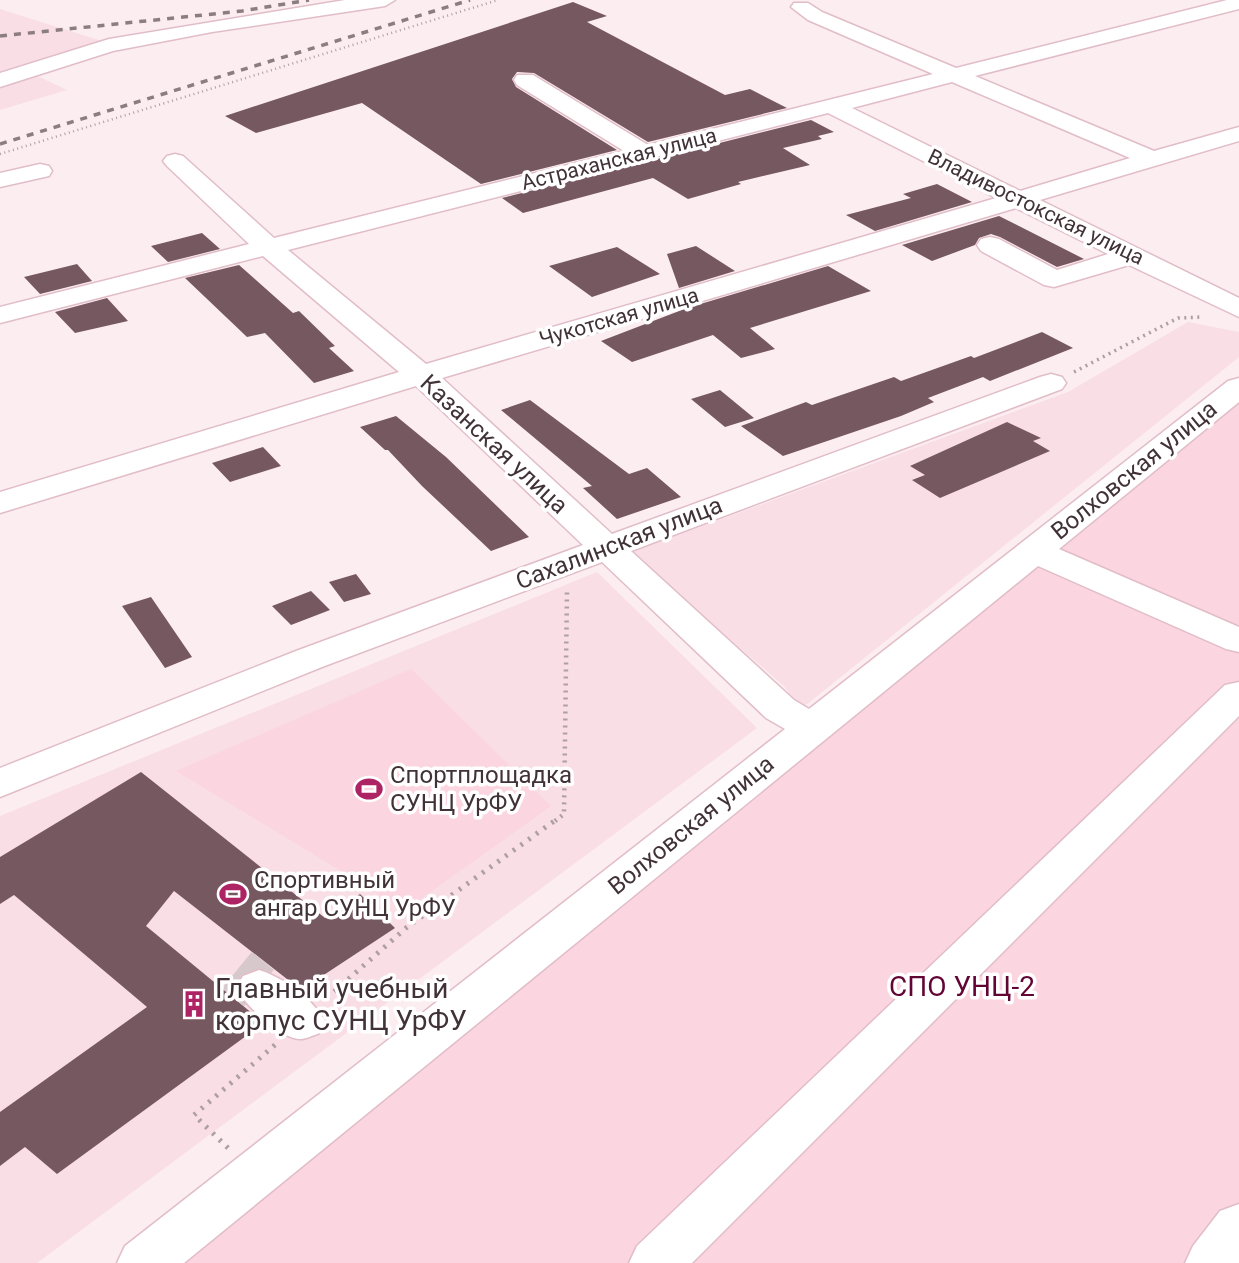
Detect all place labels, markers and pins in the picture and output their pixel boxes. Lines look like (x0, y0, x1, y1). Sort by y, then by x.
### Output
place label: Спортплощадка СУНЦ УрФУ (390, 761, 572, 817)
sports icon: Спортплощадка СУНЦ УрФУ (354, 774, 384, 804)
place label: Спортивный ангар СУНЦ УрФУ (254, 866, 456, 922)
sports icon: Спортивный ангар СУНЦ УрФУ (218, 879, 248, 909)
place label: Главный учебный корпус СУНЦ УрФУ (215, 972, 467, 1037)
building icon: Главный учебный корпус СУНЦ УрФУ (179, 989, 209, 1019)

